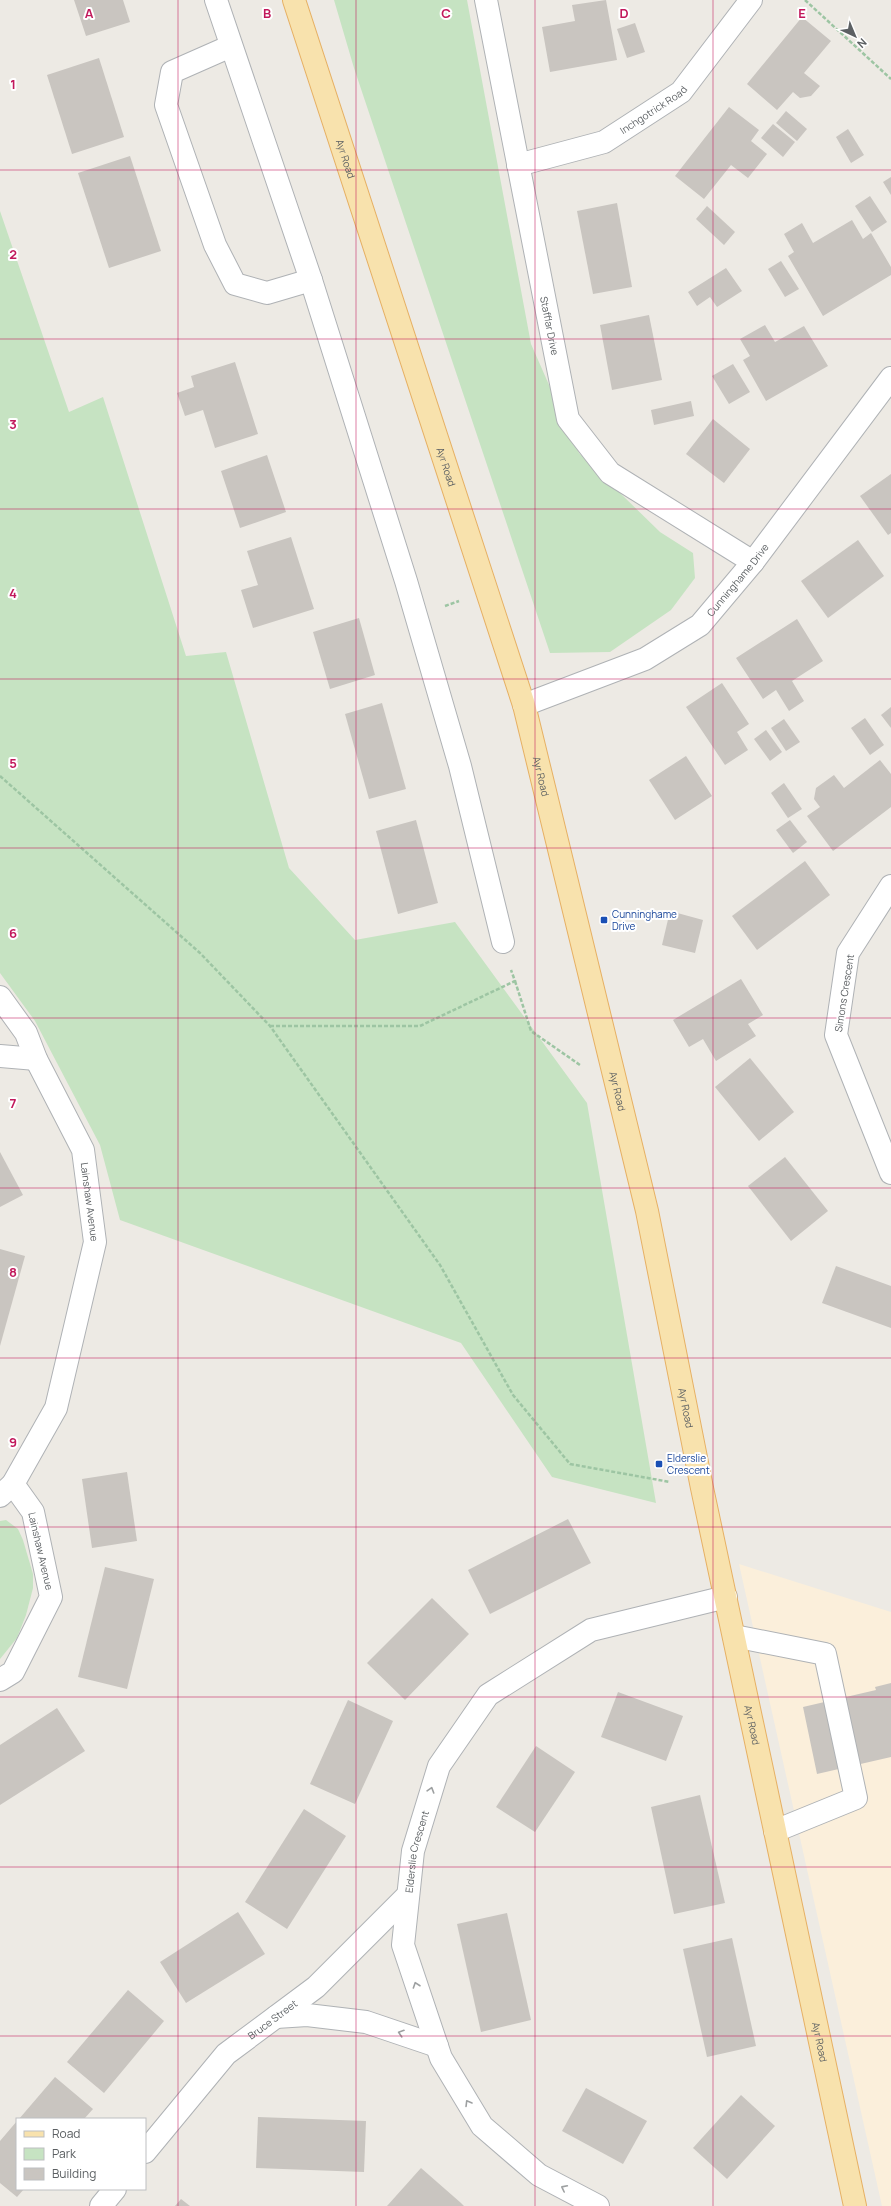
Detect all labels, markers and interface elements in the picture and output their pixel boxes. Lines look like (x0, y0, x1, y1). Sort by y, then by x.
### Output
text: A (85, 4, 94, 22)
text: B (263, 4, 271, 22)
text: C (441, 4, 451, 22)
text: D (619, 4, 629, 22)
text: E (798, 4, 806, 22)
north arrow (835, 16, 875, 56)
text: N (854, 35, 870, 52)
text: 1 (10, 75, 16, 93)
street label: Inchgotrick Road (617, 83, 690, 137)
street label: Ayr Road (333, 137, 359, 180)
text: 2 (9, 245, 17, 263)
street label: Stafflar Drive (537, 295, 562, 357)
text: 3 (9, 415, 17, 433)
street label: Ayr Road (433, 445, 459, 488)
street label: Cunninghame Drive (703, 540, 772, 619)
text: 4 (9, 584, 17, 602)
text: 5 (9, 754, 17, 772)
street label: Ayr Road (530, 755, 553, 798)
place label: Cunninghame Drive (612, 907, 677, 933)
marker: Cunninghame Drive (599, 915, 609, 925)
text: 6 (9, 924, 17, 942)
street label: Simons Crescent (831, 953, 857, 1033)
street label: Ayr Road (606, 1070, 629, 1113)
text: 7 (10, 1094, 17, 1112)
street label: Lainshaw Avenue (78, 1162, 102, 1242)
text: 8 (9, 1263, 17, 1281)
street label: Ayr Road (675, 1387, 697, 1429)
text: 9 (9, 1433, 17, 1451)
place label: Elderslie Crescent (667, 1451, 710, 1477)
marker: Elderslie Crescent (654, 1459, 664, 1469)
street label: Lainshaw Avenue (25, 1511, 57, 1591)
street label: Ayr Road (741, 1704, 764, 1746)
one-way arrow (426, 1787, 435, 1794)
street label: Elderslie Crescent (402, 1809, 432, 1893)
one-way arrow (412, 1981, 421, 1988)
street label: Bruce Street (245, 1996, 300, 2043)
street label: Ayr Road (809, 2021, 831, 2063)
one-way arrow (397, 2029, 404, 2038)
one-way arrow (465, 2100, 473, 2107)
legend (16, 2118, 146, 2190)
text: Road (52, 2125, 80, 2142)
text: Park (52, 2145, 77, 2162)
text: Building (52, 2165, 96, 2182)
one-way arrow (561, 2185, 568, 2193)

